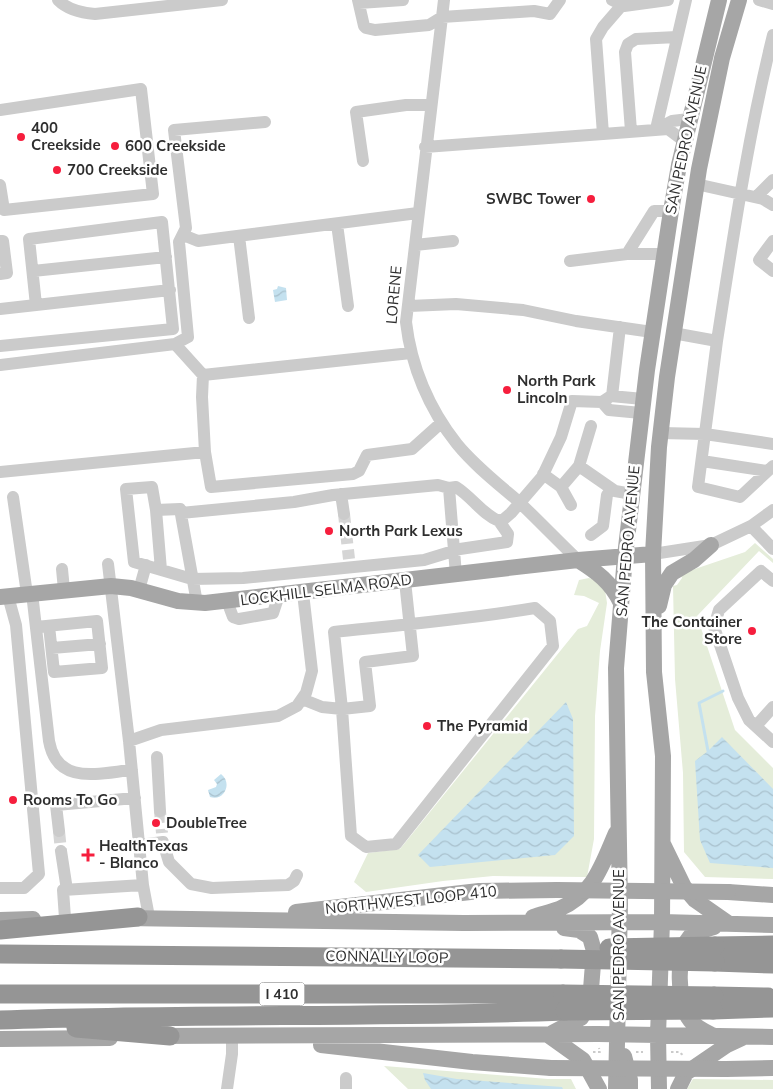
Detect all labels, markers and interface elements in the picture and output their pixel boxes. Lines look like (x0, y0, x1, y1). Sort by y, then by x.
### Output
street label: SAN PEDRO AVENUE (660, 64, 711, 216)
place label: 400 Creekside (31, 118, 101, 154)
marker: 400 Creekside (15, 131, 27, 143)
place label: 600 Creekside (125, 136, 226, 155)
marker: 600 Creekside (109, 140, 121, 152)
place label: 700 Creekside (67, 160, 168, 179)
marker: 700 Creekside (51, 164, 63, 176)
place label: SWBC Tower (486, 189, 581, 208)
marker: SWBC Tower (585, 193, 597, 205)
street label: LORENE (381, 265, 406, 325)
place label: North Park Lincoln (517, 371, 596, 407)
marker: North Park Lincoln (501, 384, 513, 396)
street label: SAN PEDRO AVENUE (611, 464, 644, 617)
place label: North Park Lexus (339, 521, 463, 540)
marker: North Park Lexus (323, 525, 335, 537)
street label: LOCKHILL SELMA ROAD (239, 570, 413, 609)
place label: The Container Store (642, 612, 742, 648)
marker: The Container Store (746, 625, 758, 637)
place label: The Pyramid (437, 716, 528, 735)
marker: The Pyramid (421, 720, 433, 732)
place label: Rooms To Go (23, 790, 117, 809)
marker: Rooms To Go (7, 794, 19, 806)
place label: DoubleTree (166, 813, 247, 832)
marker: DoubleTree (150, 817, 162, 829)
place label: HealthTexas - Blanco (99, 836, 188, 872)
marker: HealthTexas - Blanco (81, 848, 95, 862)
street label: SAN PEDRO AVENUE (609, 869, 628, 1021)
street label: NORTHWEST LOOP 410 (324, 881, 498, 918)
street label: CONNALLY LOOP (325, 946, 449, 967)
road number: I 410 (260, 982, 304, 1006)

